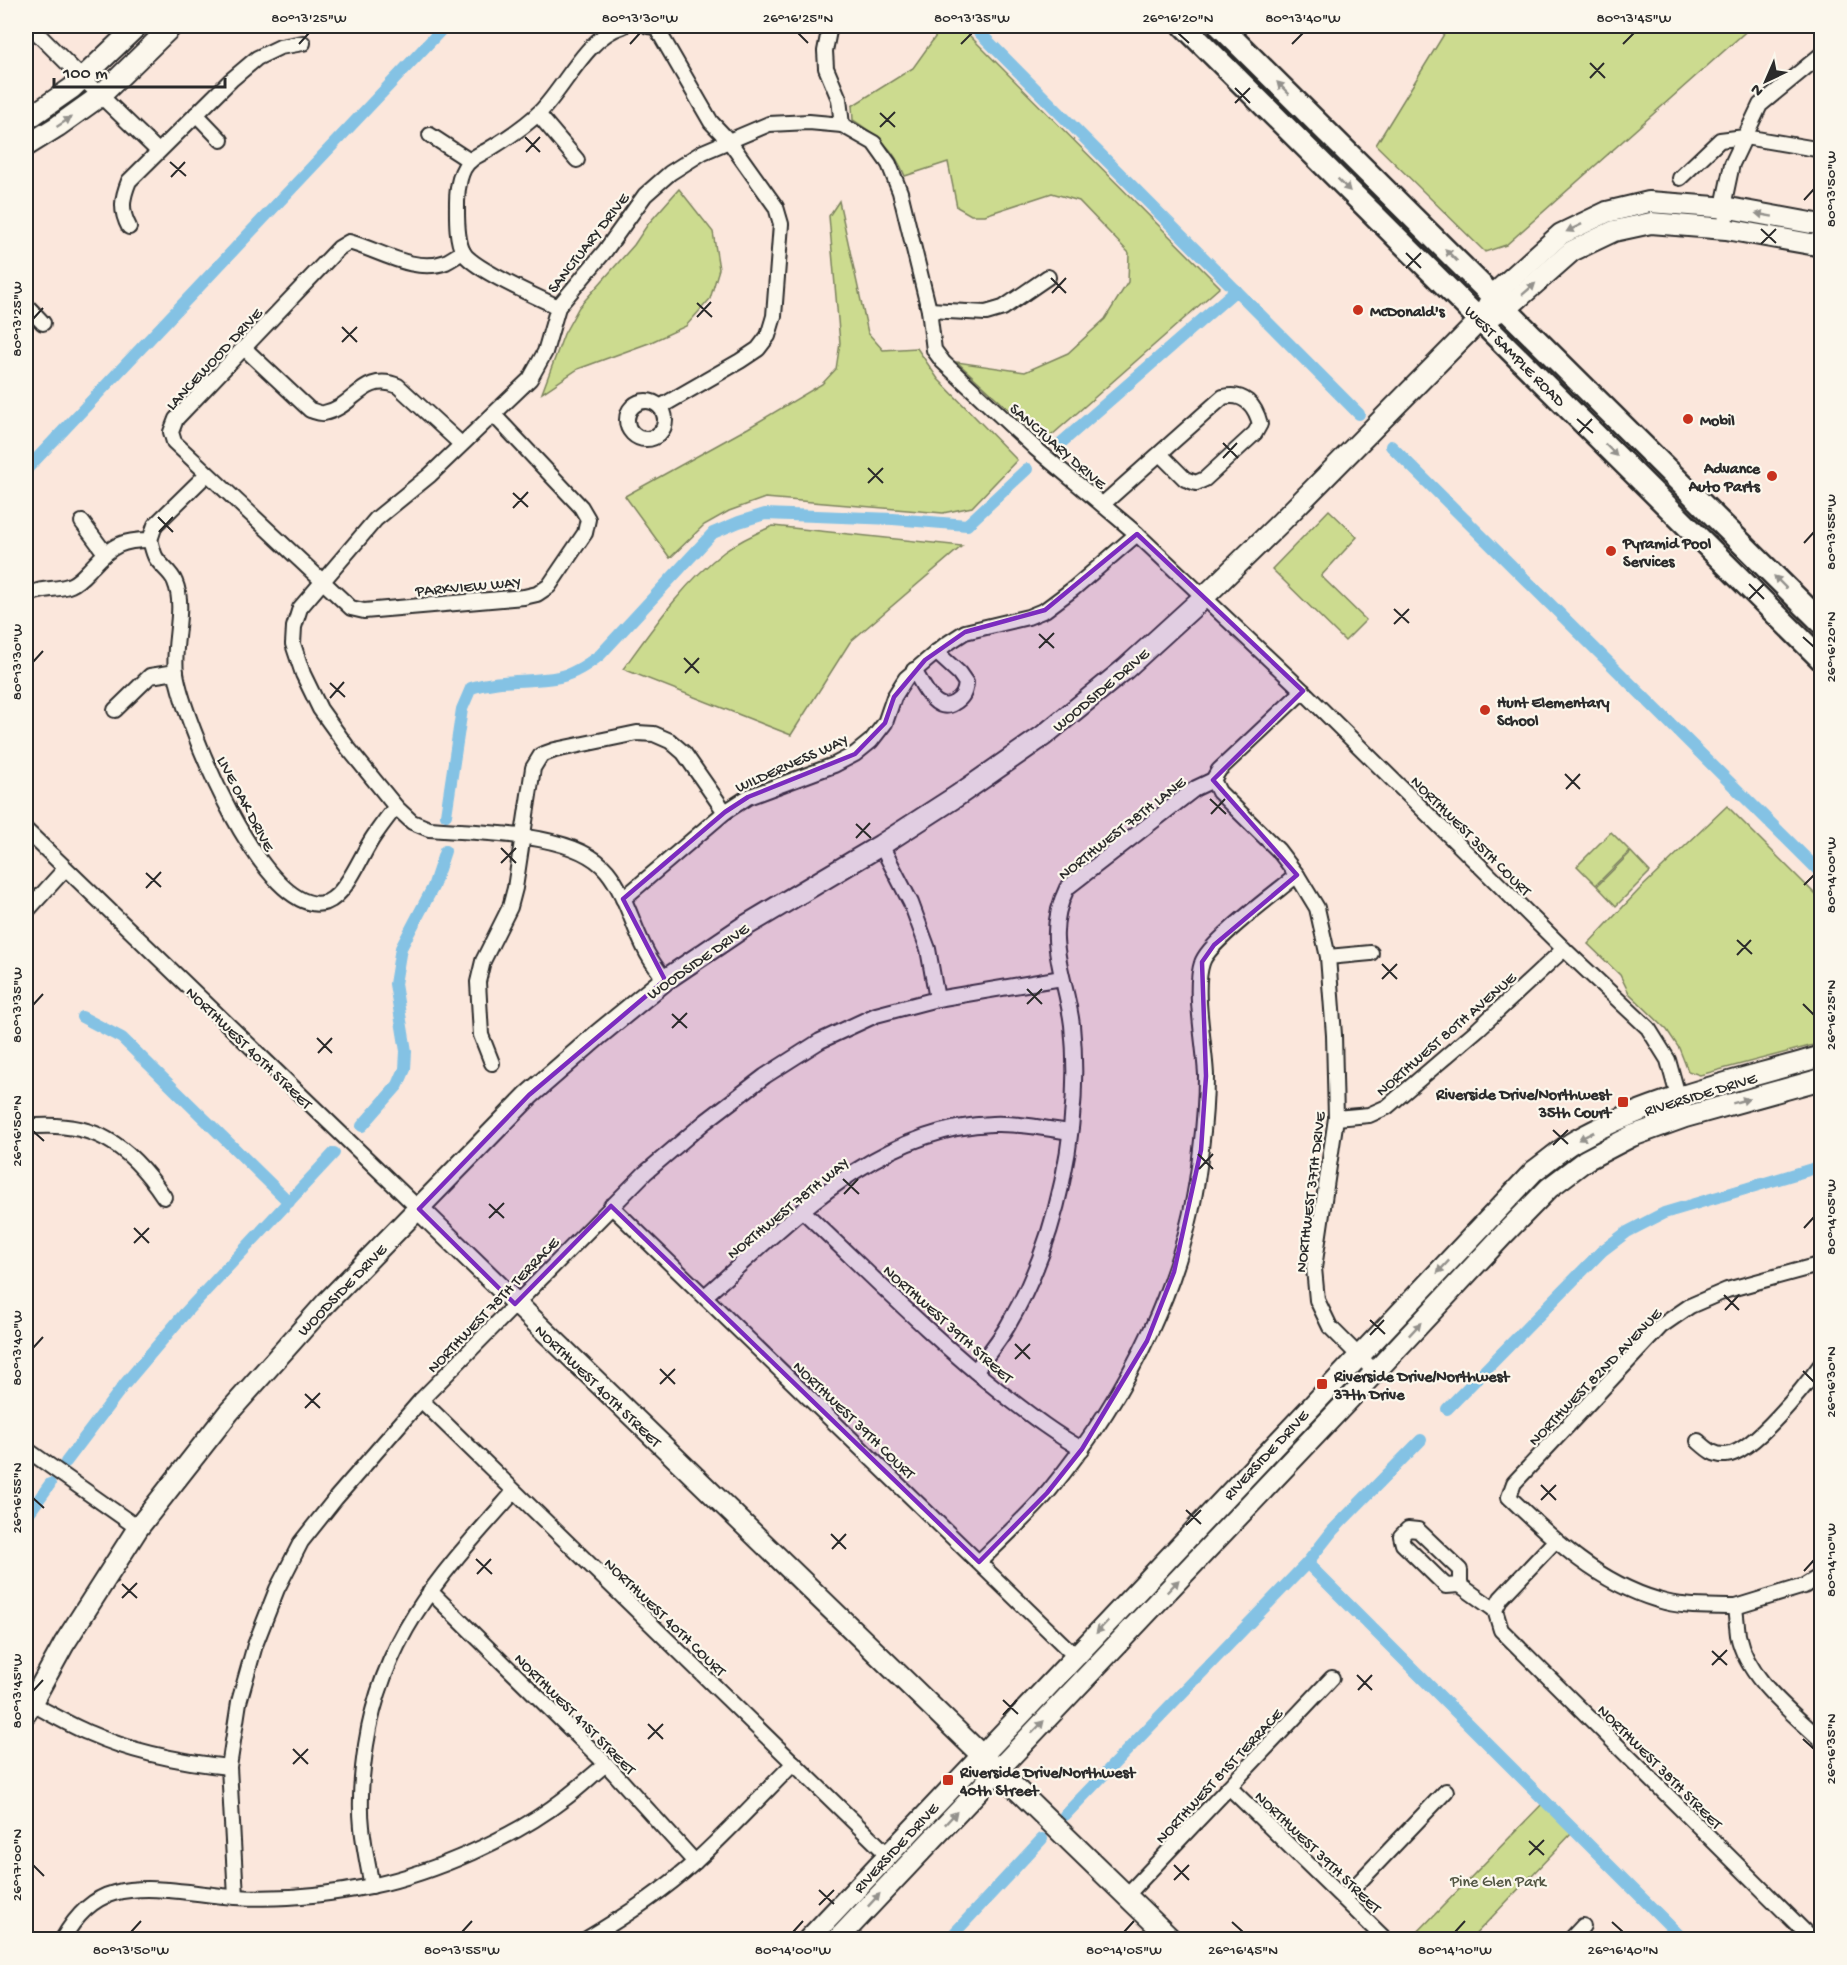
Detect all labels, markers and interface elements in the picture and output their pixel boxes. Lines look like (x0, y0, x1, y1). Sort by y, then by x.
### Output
text: 80°13'25"W (271, 10, 347, 28)
text: 80°13'30"W (602, 10, 678, 28)
text: 26°16'25"N (763, 10, 833, 28)
text: 80°13'35"W (934, 10, 1010, 28)
text: 26°16'20"N (1142, 10, 1214, 28)
text: 80°13'40"W (1265, 10, 1341, 28)
text: 80°13'45"W (1596, 10, 1672, 28)
scale bar (54, 51, 225, 89)
north arrow (1736, 51, 1796, 111)
text: 100 m (62, 64, 108, 85)
text: N (1747, 78, 1768, 100)
one-way arrow (1276, 81, 1290, 95)
one-way arrow (55, 116, 71, 128)
text: 80°13'50"W (1823, 150, 1841, 227)
one-way arrow (1337, 178, 1352, 192)
street label: SANCTUARY DRIVE (545, 189, 635, 298)
one-way arrow (1754, 210, 1773, 219)
one-way arrow (1566, 223, 1583, 232)
one-way arrow (1444, 247, 1458, 262)
text: 80°13'25"W (9, 281, 27, 357)
one-way arrow (1521, 283, 1536, 296)
marker: McDonald's (1351, 303, 1365, 317)
street label: WEST SAMPLE ROAD (1459, 303, 1568, 412)
place label: McDonald's (1370, 304, 1446, 323)
street label: LANCEWOOD DRIVE (163, 305, 269, 416)
street label: SANCTUARY DRIVE (1004, 400, 1110, 495)
marker: Mobil (1681, 412, 1695, 426)
place label: Mobil (1700, 413, 1735, 432)
one-way arrow (1603, 442, 1617, 456)
place label: Advance Auto Parts (1688, 461, 1761, 498)
marker: Advance Auto Parts (1765, 469, 1779, 483)
text: 80°13'55"W (1823, 494, 1841, 570)
place label: Pyramid Pool Services (1622, 536, 1712, 573)
marker: Pyramid Pool Services (1604, 544, 1618, 558)
street label: PARKVIEW WAY (414, 574, 522, 603)
one-way arrow (1773, 576, 1787, 590)
text: 26°16'20"N (1823, 611, 1841, 683)
text: 80°13'30"W (9, 624, 27, 700)
street label: WOODSIDE DRIVE (1050, 645, 1155, 738)
place label: Hunt Elementary School (1497, 695, 1610, 732)
marker: Hunt Elementary School (1478, 703, 1492, 717)
street label: WILDERNESS WAY (733, 732, 852, 799)
street label: LIVE OAK DRIVE (211, 754, 278, 857)
street label: NORTHWEST 78TH LANE (1056, 773, 1192, 885)
street label: NORTHWEST 35TH COURT (1405, 773, 1534, 902)
text: 80°14'00"W (1823, 837, 1841, 913)
street label: WOODSIDE DRIVE (644, 920, 755, 1005)
text: 80°13'35"W (9, 967, 27, 1043)
street label: NORTHWEST 80TH AVENUE (1373, 969, 1522, 1102)
text: 26°16'25"N (1823, 980, 1841, 1050)
street label: NORTHWEST 40TH STREET (180, 984, 315, 1115)
street label: RIVERSIDE DRIVE (1643, 1070, 1760, 1122)
place label: Riverside Drive/Northwest 35th Court (1435, 1087, 1612, 1124)
text: 26°16'50"N (9, 1095, 27, 1167)
marker: Riverside Drive/Northwest 35th Court (1616, 1095, 1630, 1109)
one-way arrow (1732, 1096, 1750, 1105)
street label: NORTHWEST 37TH DRIVE (1293, 1110, 1332, 1274)
one-way arrow (1577, 1131, 1594, 1141)
street label: NORTHWEST 78TH WAY (724, 1155, 854, 1265)
text: 80°14'05"W (1823, 1179, 1841, 1255)
street label: NORTHWEST 78TH TERRACE (425, 1234, 565, 1378)
street label: WOODSIDE DRIVE (295, 1241, 393, 1341)
one-way arrow (1436, 1259, 1450, 1273)
street label: NORTHWEST 39TH STREET (878, 1262, 1016, 1389)
street label: NORTHWEST 82ND AVENUE (1526, 1305, 1668, 1451)
text: 80°13'40"W (9, 1310, 27, 1386)
street label: NORTHWEST 40TH STREET (529, 1322, 664, 1453)
one-way arrow (1408, 1322, 1422, 1337)
text: 26°16'30"N (1823, 1346, 1841, 1418)
street label: NORTHWEST 39TH COURT (788, 1358, 918, 1485)
place label: Riverside Drive/Northwest 37th Drive (1333, 1369, 1510, 1406)
marker: Riverside Drive/Northwest 37th Drive (1315, 1377, 1329, 1391)
street label: RIVERSIDE DRIVE (1221, 1407, 1315, 1505)
text: 26°16'55"N (9, 1462, 27, 1533)
text: 80°14'10"W (1823, 1523, 1841, 1597)
street label: NORTHWEST 40TH COURT (599, 1555, 729, 1682)
one-way arrow (1165, 1579, 1179, 1593)
one-way arrow (1096, 1619, 1109, 1634)
street label: NORTHWEST 41ST STREET (509, 1651, 639, 1781)
text: 80°13'45"W (9, 1653, 27, 1729)
street label: NORTHWEST 38TH STREET (1592, 1702, 1726, 1836)
street label: NORTHWEST 81ST TERRACE (1153, 1705, 1289, 1849)
text: 26°16'35"N (1823, 1713, 1841, 1784)
one-way arrow (1031, 1719, 1045, 1734)
place label: Riverside Drive/Northwest 40th Street (959, 1765, 1136, 1802)
marker: Riverside Drive/Northwest 40th Street (941, 1773, 955, 1787)
street label: NORTHWEST 39TH STREET (1249, 1788, 1384, 1919)
street label: RIVERSIDE DRIVE (851, 1800, 945, 1898)
one-way arrow (944, 1811, 957, 1826)
text: 26°17'00"N (9, 1829, 27, 1901)
park label: Pine Glen Park (1449, 1874, 1548, 1893)
one-way arrow (867, 1893, 880, 1908)
text: 80°13'50"W (93, 1942, 170, 1960)
text: 80°13'55"W (424, 1942, 500, 1960)
text: 80°14'00"W (755, 1942, 831, 1960)
text: 80°14'05"W (1086, 1942, 1162, 1960)
text: 26°16'45"N (1208, 1942, 1278, 1960)
text: 80°14'10"W (1418, 1942, 1492, 1960)
text: 26°16'40"N (1588, 1942, 1659, 1960)

